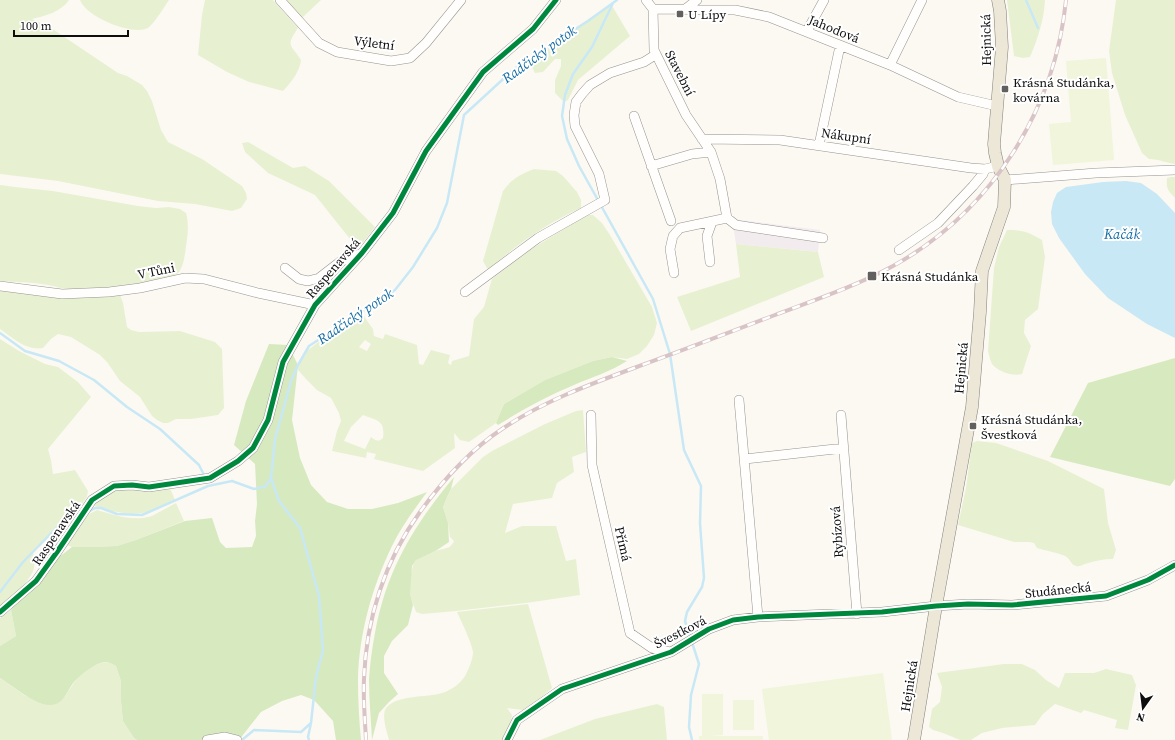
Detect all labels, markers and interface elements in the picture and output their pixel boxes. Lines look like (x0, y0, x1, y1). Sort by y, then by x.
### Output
place label: U Lípy (688, 6, 726, 23)
marker: U Lípy (675, 9, 685, 19)
street label: Jahodová (805, 11, 862, 47)
scale bar (14, 12, 128, 38)
street label: Hejnická (977, 14, 995, 66)
text: 100 m (20, 18, 52, 34)
water label: Radčický potok (497, 20, 581, 88)
street label: Výletní (353, 32, 395, 54)
street label: Stavební (661, 47, 699, 99)
place label: Krásná Studánka, kovárna (1013, 74, 1114, 106)
marker: Krásná Studánka, kovárna (1000, 84, 1010, 94)
street label: Nákupní (820, 124, 872, 148)
water label: Kačák (1103, 224, 1140, 244)
street label: Raspenavská (302, 234, 364, 302)
street label: V Tůni (136, 259, 176, 283)
place label: Krásná Studánka (881, 268, 979, 285)
marker: Krásná Studánka (866, 270, 878, 282)
water label: Radčický potok (312, 283, 397, 349)
street label: Hejnická (950, 341, 972, 395)
place label: Krásná Studánka, Švestková (981, 411, 1082, 443)
marker: Krásná Studánka, Švestková (968, 421, 978, 431)
street label: Raspenavská (28, 497, 84, 569)
street label: Rybízová (827, 505, 847, 559)
street label: Přímá (611, 525, 635, 563)
street label: Studánecká (1024, 578, 1092, 602)
street label: Švestková (651, 612, 709, 652)
street label: Hejnická (897, 659, 922, 713)
north arrow (1123, 688, 1163, 728)
text: N (1135, 709, 1146, 725)

